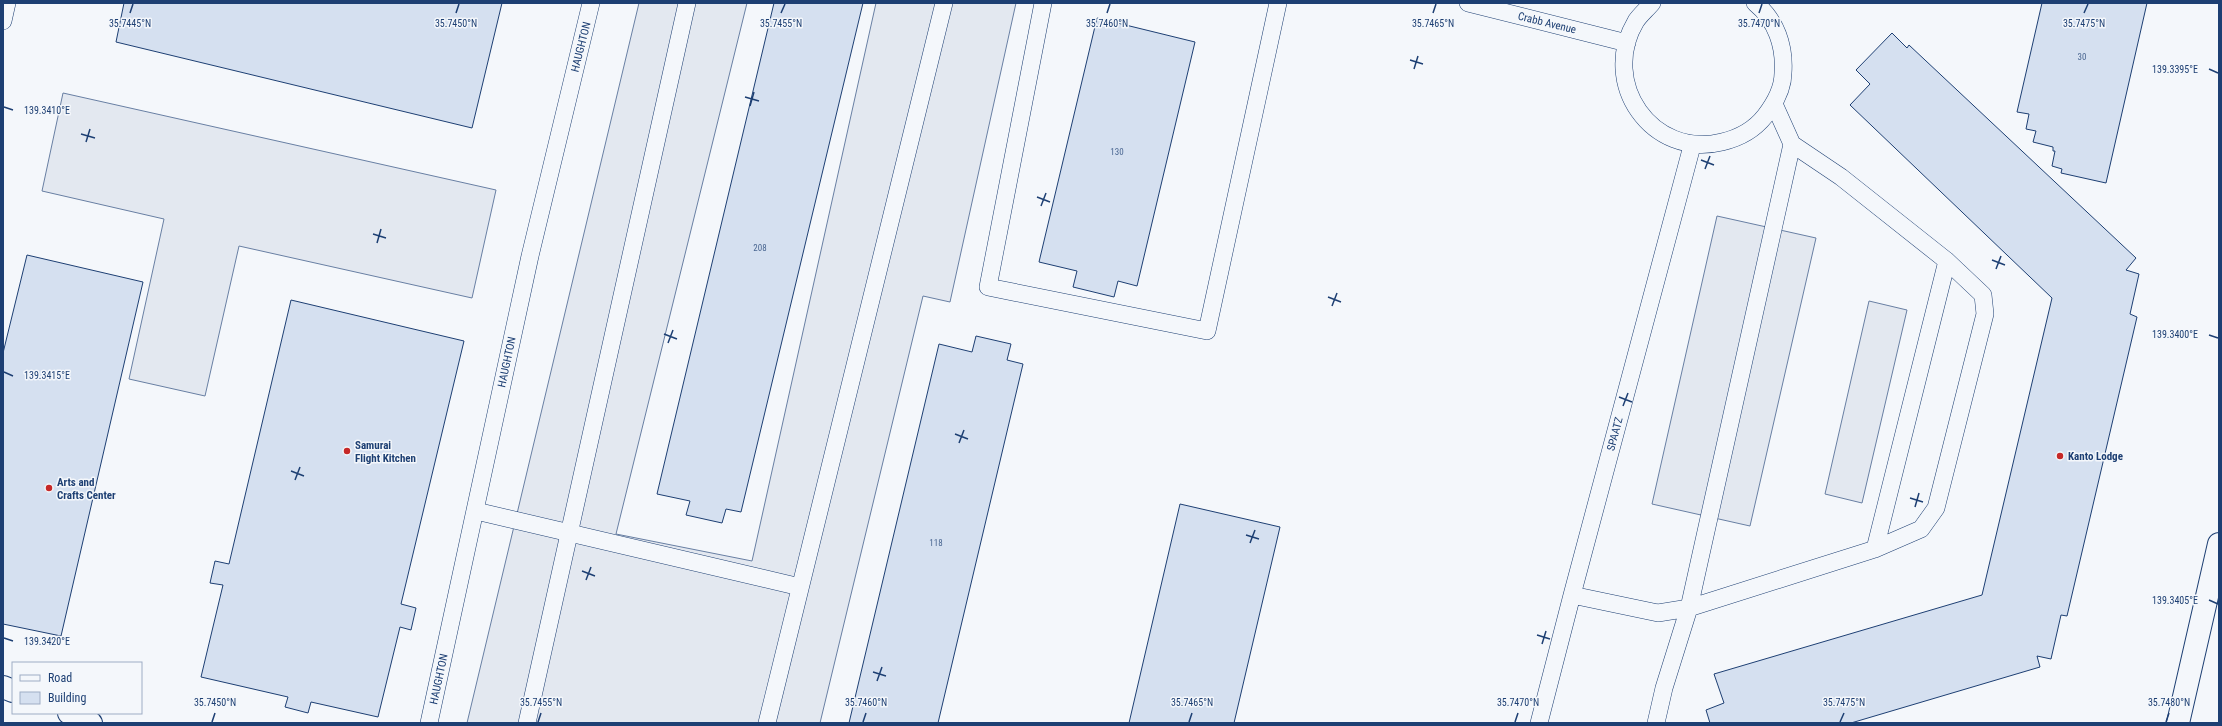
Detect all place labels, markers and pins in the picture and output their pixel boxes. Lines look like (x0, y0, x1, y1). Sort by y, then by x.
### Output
place label: Samurai Flight Kitchen (355, 439, 416, 465)
marker: Samurai Flight Kitchen (342, 446, 352, 456)
place label: Kanto Lodge (2068, 450, 2123, 463)
marker: Kanto Lodge (2055, 451, 2065, 461)
place label: Arts and Crafts Center (57, 476, 116, 502)
marker: Arts and Crafts Center (44, 483, 54, 493)

